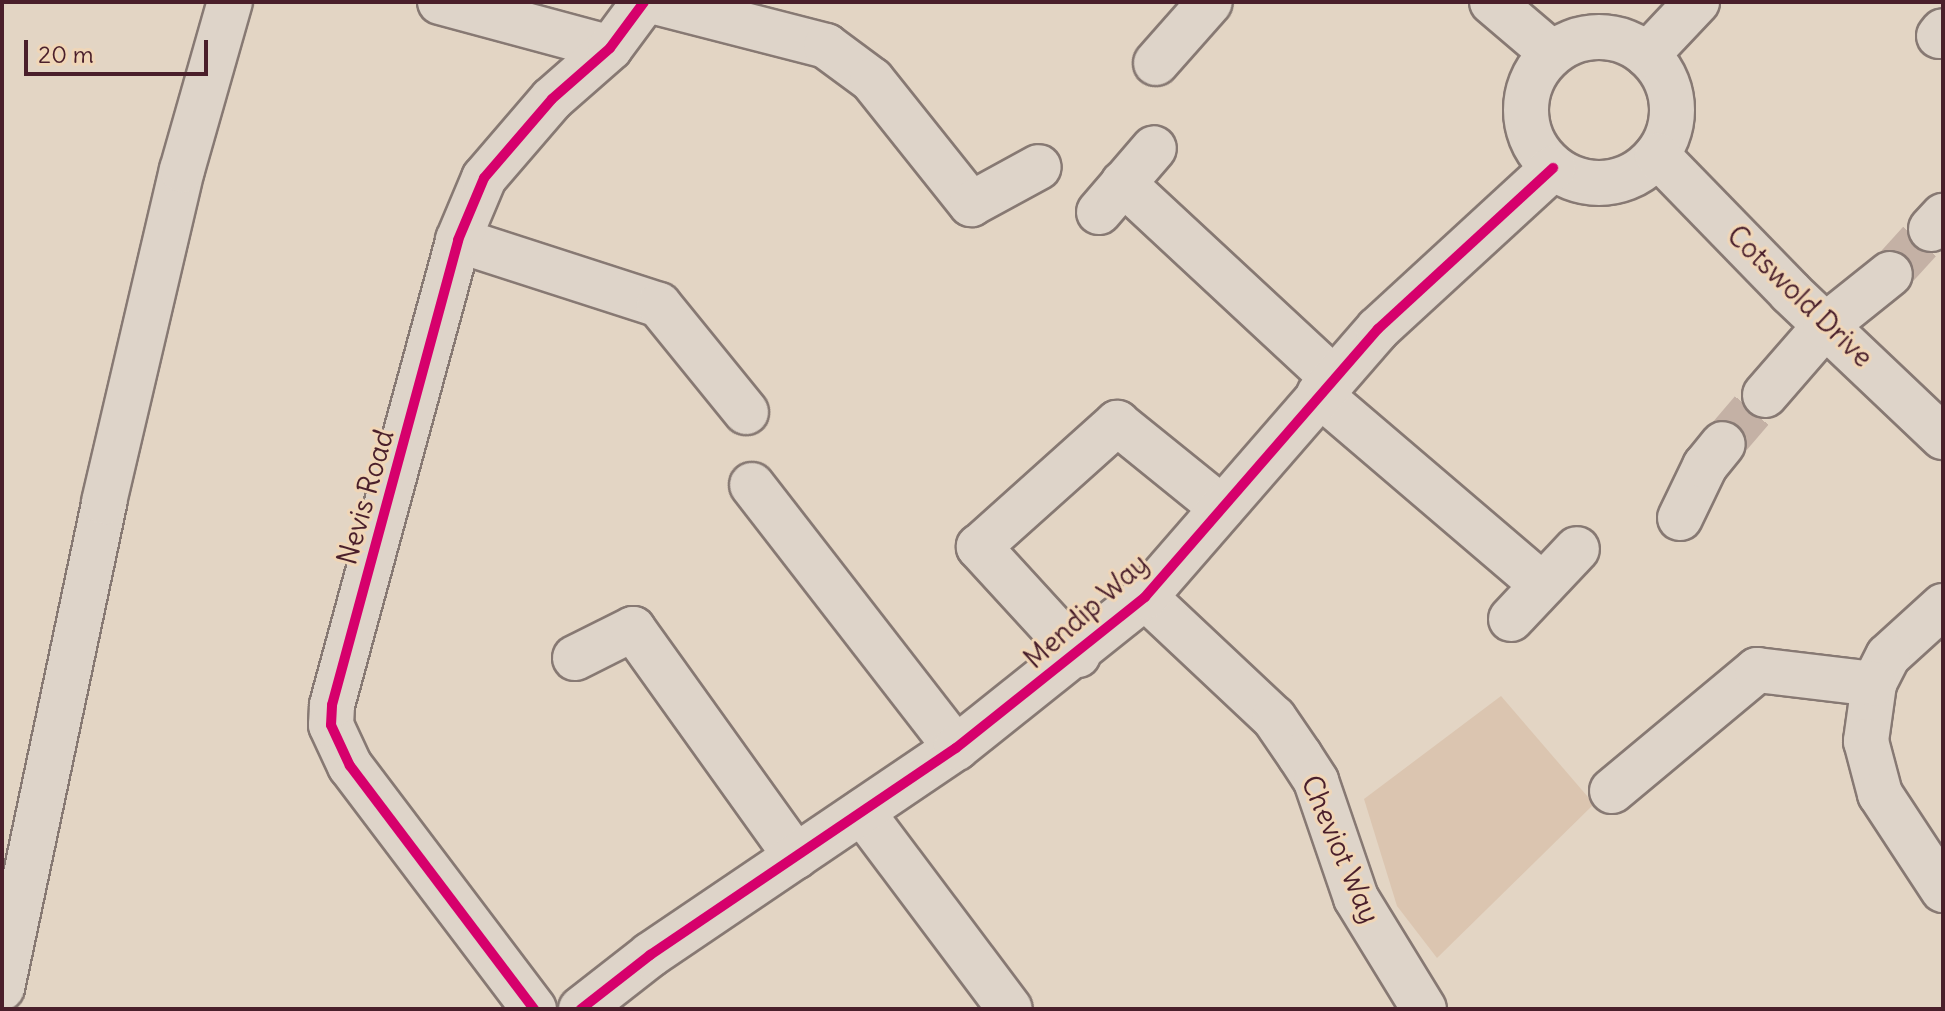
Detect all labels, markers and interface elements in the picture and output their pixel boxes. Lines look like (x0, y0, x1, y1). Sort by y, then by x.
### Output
scale bar (28, 24, 212, 74)
text: 20 m (38, 39, 94, 69)
street label: Cotswold Drive (1720, 218, 1880, 374)
street label: Nevis Road (330, 425, 400, 569)
street label: Mendip Way (1017, 547, 1155, 675)
street label: Cheviot Way (1295, 770, 1387, 928)

